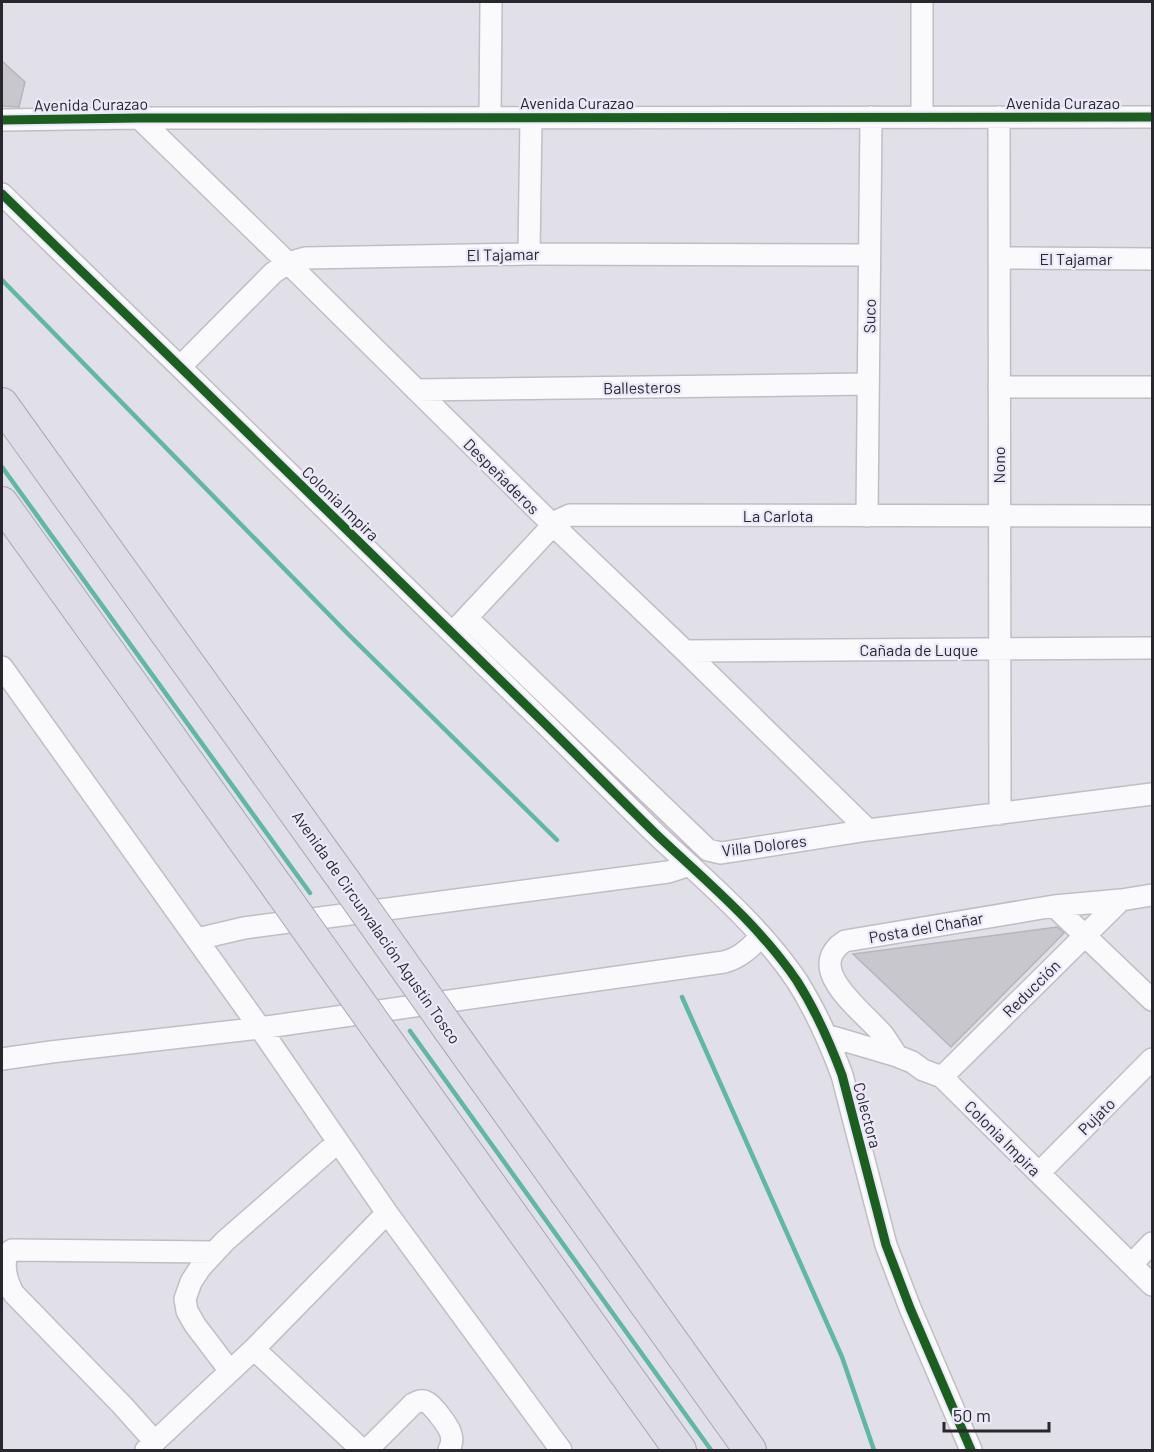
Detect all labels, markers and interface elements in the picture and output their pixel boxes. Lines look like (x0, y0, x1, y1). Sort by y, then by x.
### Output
street label: Avenida Curazao (520, 93, 634, 112)
street label: Avenida Curazao (1006, 93, 1120, 112)
street label: Avenida Curazao (34, 94, 148, 114)
street label: El Tajamar (466, 244, 540, 264)
street label: El Tajamar (1040, 249, 1113, 268)
street label: Suco (859, 298, 879, 334)
street label: Ballesteros (603, 377, 681, 397)
street label: Despeñaderos (460, 434, 544, 518)
street label: Nono (989, 447, 1008, 483)
street label: Colonia Impira (299, 462, 383, 544)
street label: La Carlota (743, 506, 813, 525)
street label: Cañada de Luque (860, 640, 978, 659)
street label: Avenida de Circunvalación Agustín Tosco (289, 807, 465, 1047)
street label: Villa Dolores (721, 830, 807, 860)
street label: Posta del Chañar (867, 908, 985, 946)
street label: Reducción (998, 955, 1064, 1021)
street label: Colectora (850, 1080, 886, 1150)
street label: Pujato (1074, 1094, 1118, 1138)
street label: Colonia Impira (961, 1096, 1045, 1180)
scale bar (944, 1395, 1049, 1433)
text: 50 m (953, 1404, 991, 1426)

